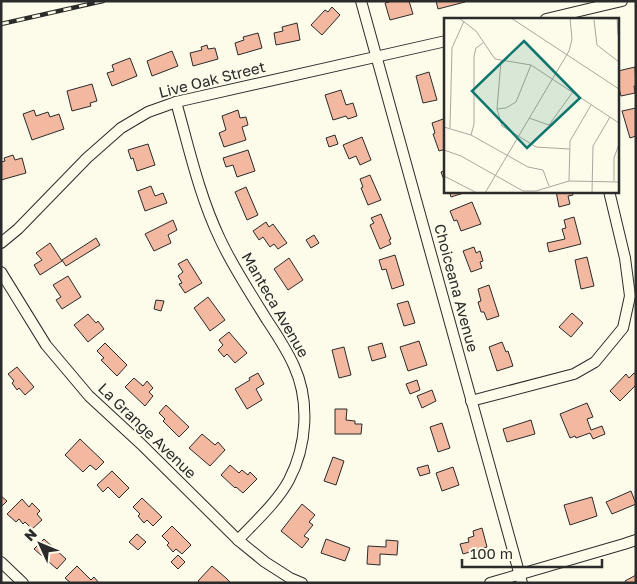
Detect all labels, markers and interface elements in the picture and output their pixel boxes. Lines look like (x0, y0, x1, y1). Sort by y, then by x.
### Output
inset map (444, 18, 620, 192)
street label: Live Oak Street (157, 57, 267, 101)
street label: Choiceana Avenue (431, 222, 483, 354)
street label: Manteca Avenue (238, 249, 313, 361)
street label: La Grange Avenue (95, 379, 201, 482)
north arrow (15, 519, 65, 569)
text: N (20, 525, 40, 544)
scale bar (462, 536, 602, 568)
text: 100 m (470, 544, 513, 562)

